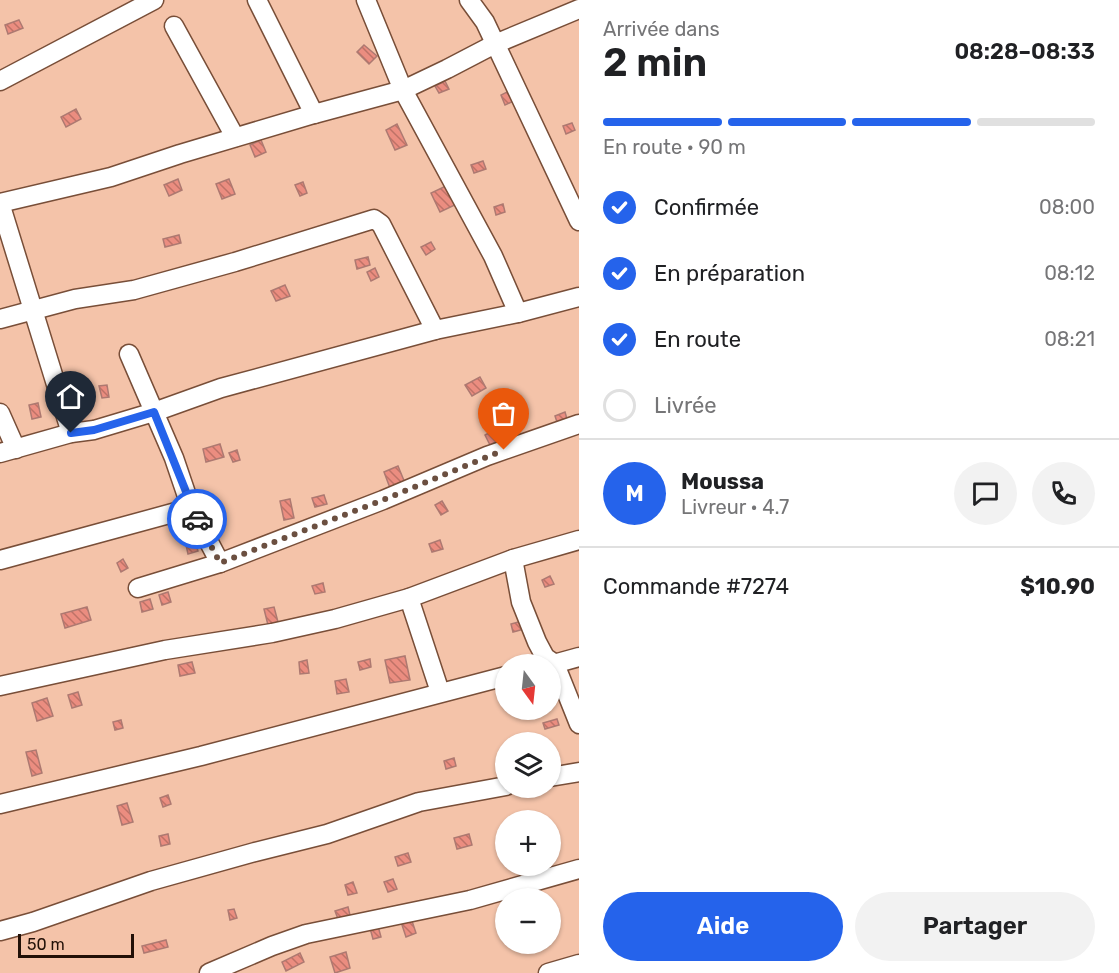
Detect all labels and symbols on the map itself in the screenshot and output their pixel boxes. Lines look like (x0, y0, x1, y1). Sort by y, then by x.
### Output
pin (45, 371, 96, 433)
pin (478, 388, 529, 450)
courier (167, 489, 227, 549)
north arrow (495, 654, 561, 720)
scale bar (18, 931, 134, 958)

